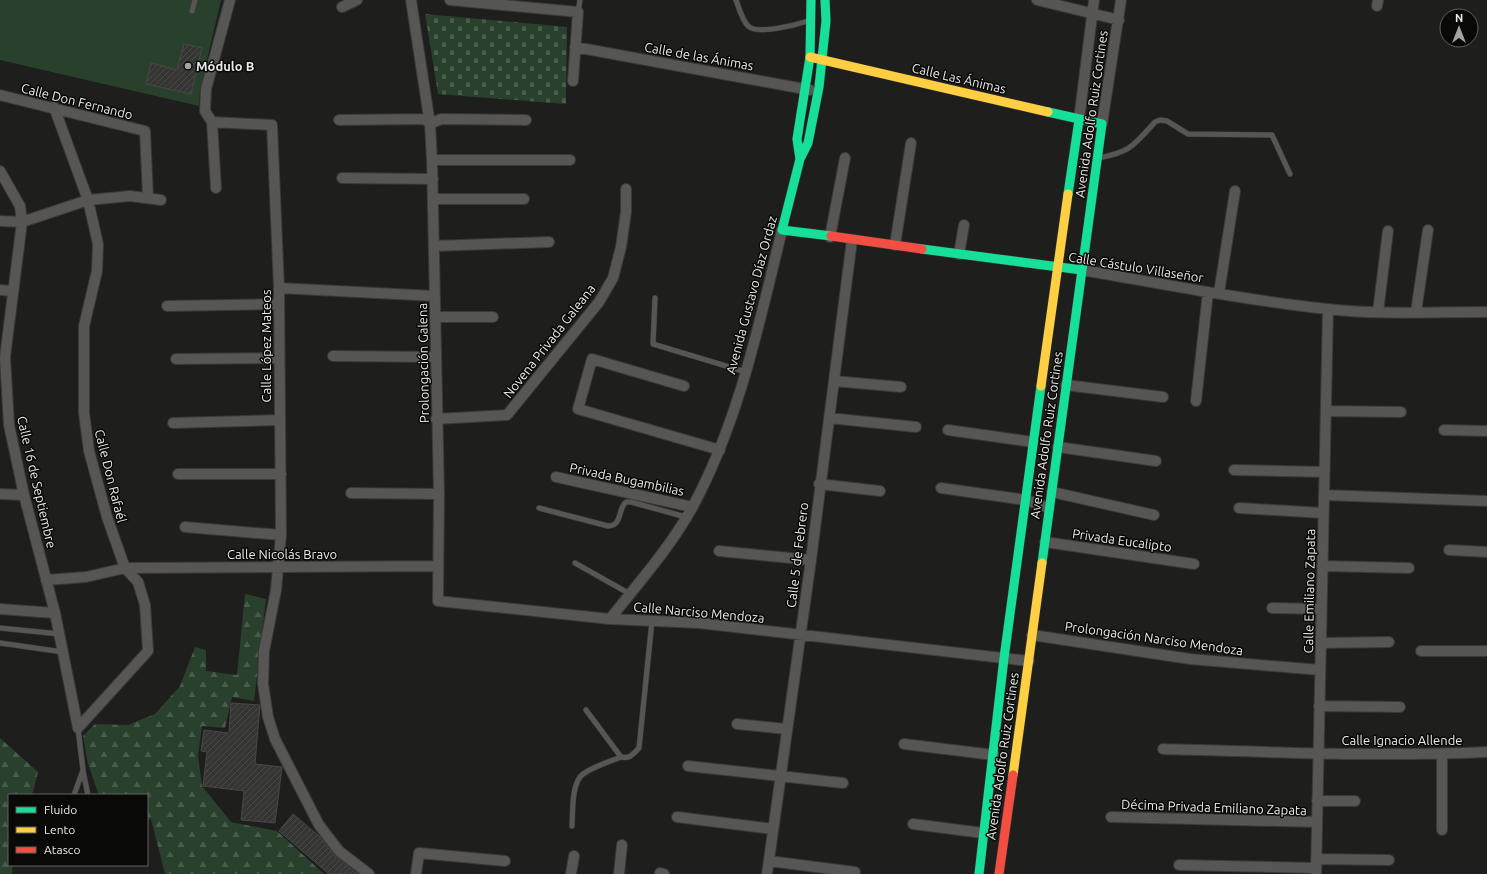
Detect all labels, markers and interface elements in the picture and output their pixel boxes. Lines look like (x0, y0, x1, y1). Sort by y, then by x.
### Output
north arrow (1439, 8, 1479, 48)
text: N (1455, 12, 1463, 24)
street label: Avenida Adolfo Ruiz Cortines (1072, 29, 1110, 199)
street label: Calle de las Ánimas (643, 39, 755, 73)
place label: Módulo B (196, 59, 255, 73)
street label: Calle Las Ánimas (911, 59, 1008, 96)
marker: Módulo B (183, 61, 193, 71)
street label: Calle Don Fernando (20, 80, 134, 122)
street label: Avenida Gustavo Díaz Ordaz (723, 214, 779, 376)
street label: Calle Cástulo Villaseñor (1067, 249, 1205, 285)
street label: Novena Privada Galeana (500, 281, 598, 401)
street label: Calle López Mateos (259, 289, 273, 403)
street label: Prolongación Galena (415, 303, 431, 423)
street label: Avenida Adolfo Ruiz Cortines (1027, 350, 1065, 520)
street label: Calle 16 de Septiembre (15, 415, 59, 549)
street label: Calle Don Rafaél (93, 428, 130, 525)
street label: Privada Bugambilias (568, 460, 686, 498)
street label: Calle 5 de Febrero (784, 502, 810, 608)
street label: Privada Eucalipto (1071, 526, 1173, 554)
street label: Calle Emiliano Zapata (1301, 529, 1317, 653)
street label: Calle Nicolás Bravo (227, 547, 337, 561)
street label: Calle Narciso Mendoza (633, 599, 765, 625)
street label: Prolongación Narciso Mendoza (1064, 619, 1244, 657)
street label: Avenida Adolfo Ruiz Cortines (983, 671, 1021, 841)
street label: Calle Ignacio Allende (1342, 733, 1462, 747)
legend (8, 794, 148, 866)
street label: Décima Privada Emiliano Zapata (1121, 797, 1307, 817)
text: Fluido (44, 803, 77, 816)
text: Lento (44, 823, 75, 836)
text: Atasco (44, 843, 80, 856)

